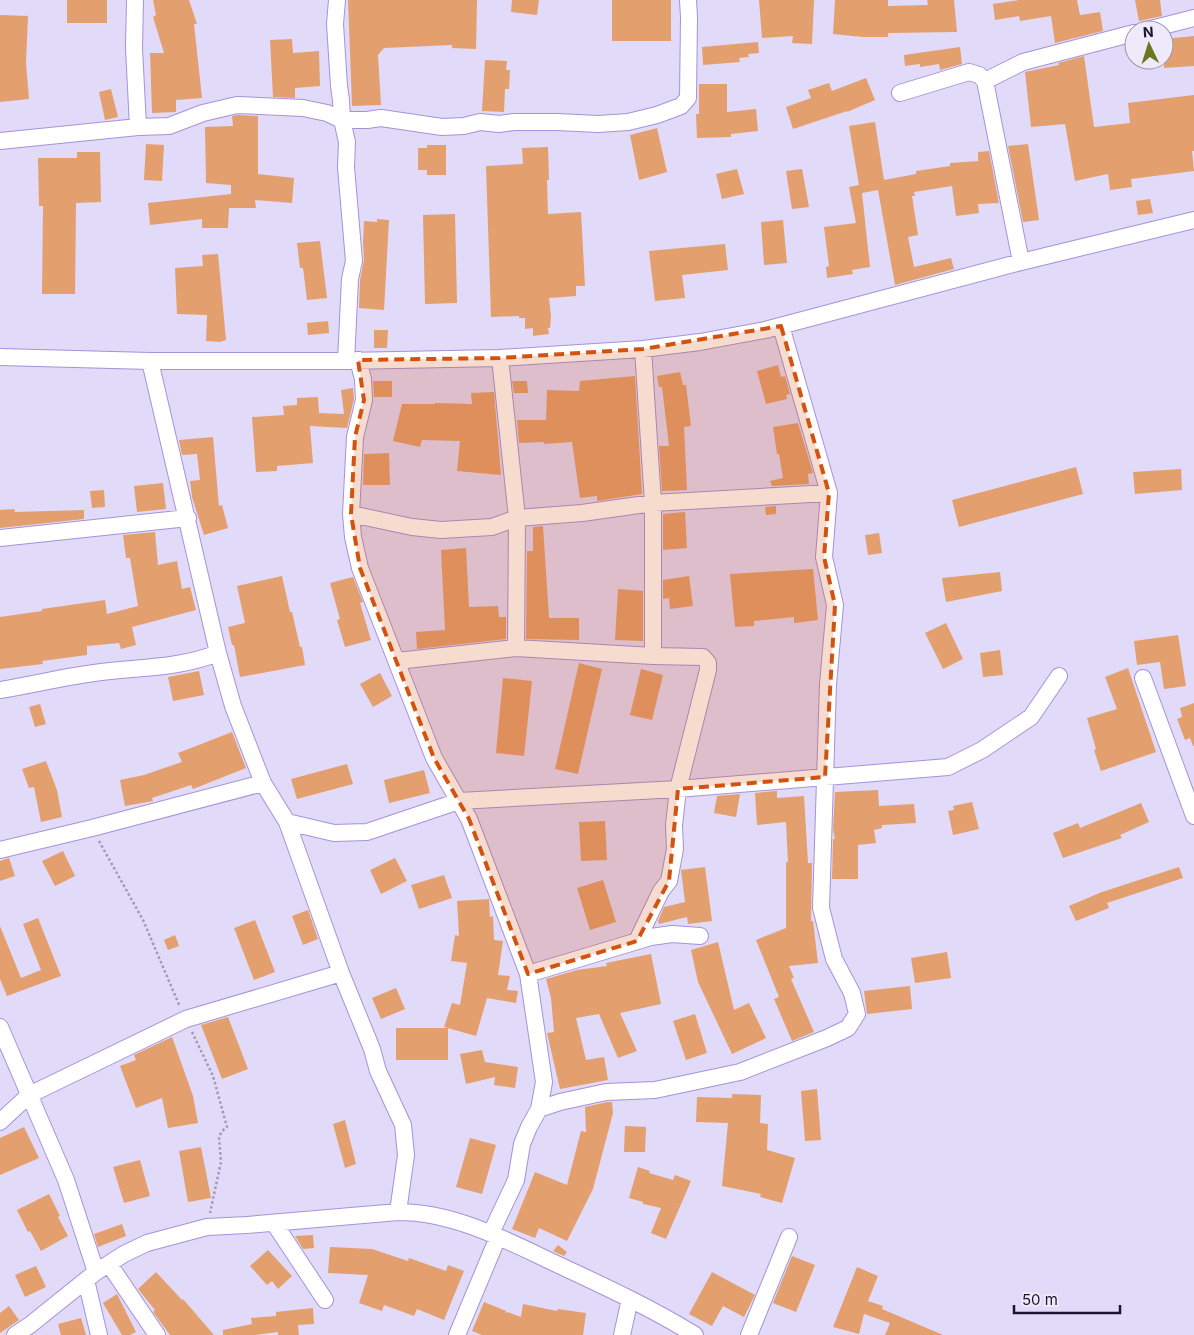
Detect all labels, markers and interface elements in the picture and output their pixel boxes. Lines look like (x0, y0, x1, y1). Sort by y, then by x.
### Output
north arrow (1124, 20, 1174, 70)
text: N (1142, 23, 1154, 40)
scale bar (1014, 1282, 1120, 1314)
text: 50 m (1022, 1290, 1058, 1309)

